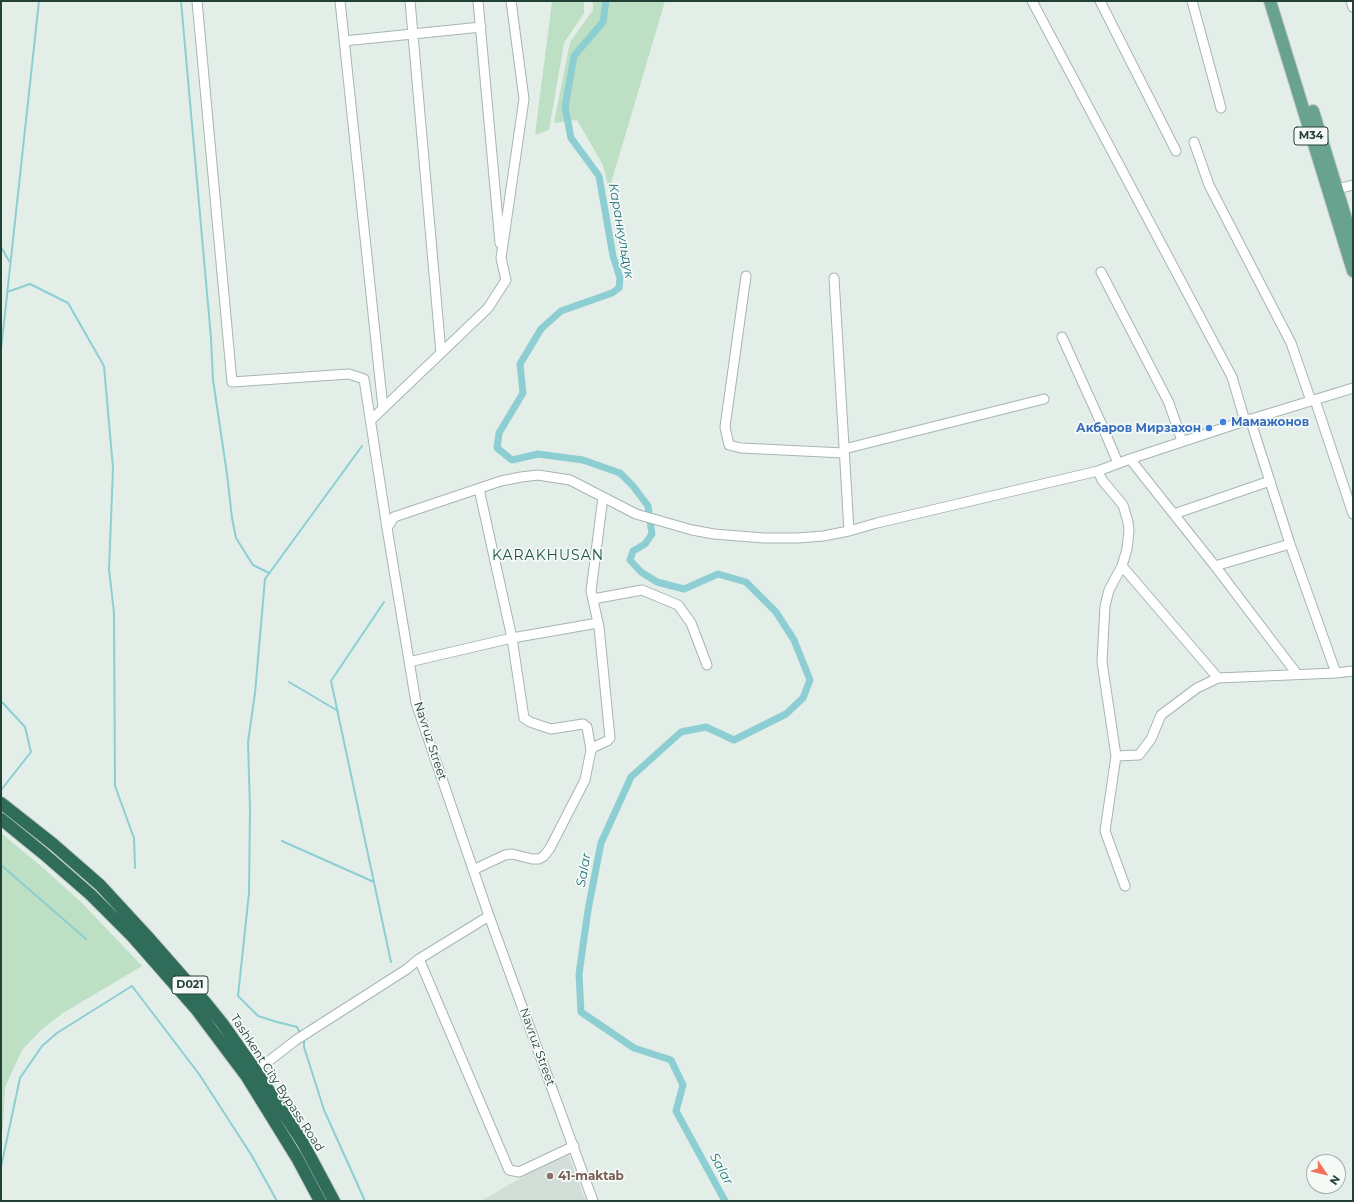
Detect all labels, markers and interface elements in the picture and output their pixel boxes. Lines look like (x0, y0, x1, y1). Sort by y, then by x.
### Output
road number: M34 (1294, 127, 1328, 145)
water label: Каранкульдук (605, 182, 637, 280)
place label: Мамажонов (1231, 415, 1309, 429)
marker: Мамажонов (1218, 417, 1228, 427)
place label: Акбаров Мирзахон (1076, 421, 1201, 435)
marker: Акбаров Мирзахон (1204, 423, 1214, 433)
district label: KARAKHUSAN (492, 548, 604, 564)
street label: Navruz Street (411, 700, 449, 782)
water label: Salar (573, 852, 595, 888)
road number: D021 (172, 976, 208, 994)
street label: Navruz Street (516, 1006, 558, 1088)
street label: Tashkent City Bypass Road (227, 1012, 327, 1154)
water label: Salar (706, 1150, 736, 1188)
north arrow (1306, 1154, 1346, 1194)
place label: 41-maktab (558, 1169, 624, 1183)
marker: 41-maktab (545, 1171, 555, 1181)
text: N (1327, 1173, 1343, 1188)

